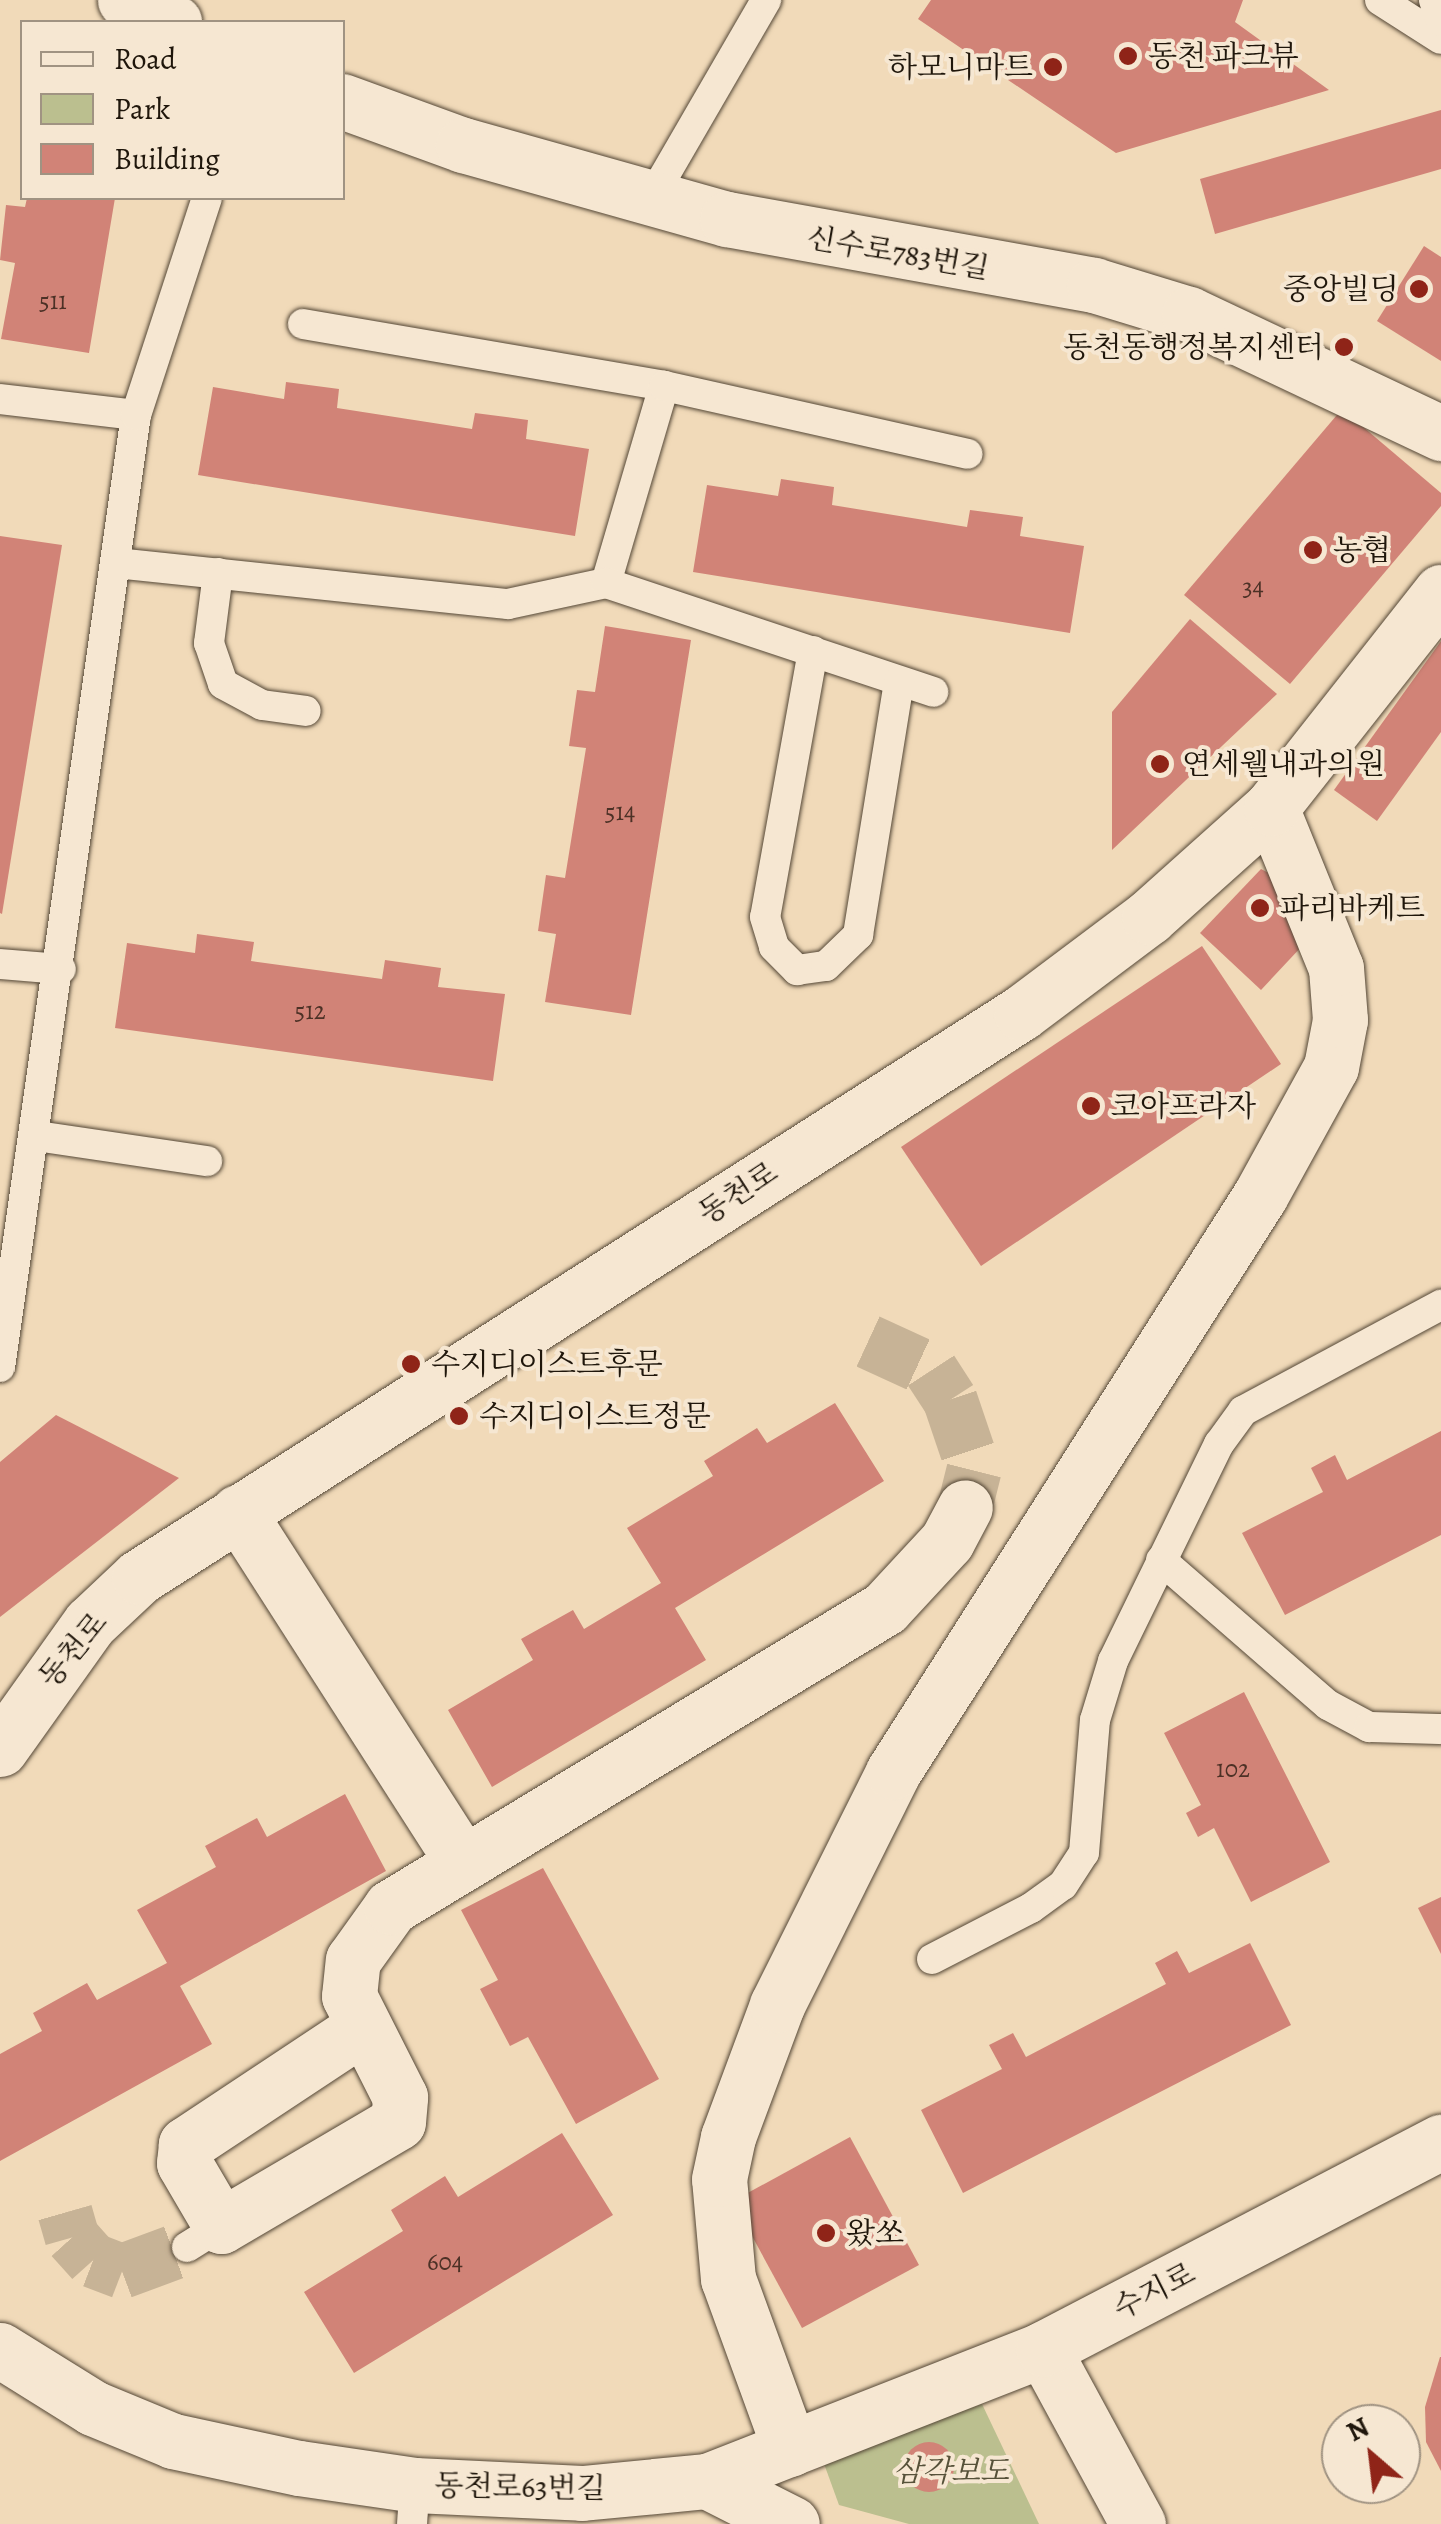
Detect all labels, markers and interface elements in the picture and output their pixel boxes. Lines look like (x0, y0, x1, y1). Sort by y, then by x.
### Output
legend (20, 20, 345, 200)
place label: 동천 파크뷰 (1148, 38, 1299, 74)
text: Road (114, 39, 176, 79)
marker: 동천 파크뷰 (1117, 45, 1139, 67)
place label: 하모니마트 (888, 49, 1033, 85)
marker: 하모니마트 (1042, 56, 1064, 78)
text: Park (114, 89, 170, 129)
text: Building (114, 139, 220, 179)
street label: 신수로783번길 (804, 219, 992, 287)
place label: 중앙빌딩 (1283, 271, 1399, 307)
marker: 중앙빌딩 (1408, 278, 1430, 300)
house number: 511 (39, 286, 67, 316)
place label: 동천동행정복지센터 (1063, 329, 1324, 365)
marker: 동천동행정복지센터 (1333, 336, 1355, 358)
place label: 농협 (1333, 532, 1391, 568)
marker: 농협 (1302, 539, 1324, 561)
house number: 34 (1242, 572, 1264, 602)
place label: 연세웰내과의원 (1182, 746, 1385, 782)
marker: 연세웰내과의원 (1147, 751, 1173, 777)
house number: 514 (605, 797, 635, 827)
place label: 파리바케트 (1280, 890, 1425, 926)
marker: 파리바케트 (1249, 897, 1271, 919)
house number: 512 (294, 996, 326, 1026)
place label: 코아프라자 (1111, 1088, 1256, 1124)
marker: 코아프라자 (1080, 1095, 1102, 1117)
street label: 동천로 (692, 1154, 784, 1232)
place label: 수지디이스트후문 (431, 1346, 663, 1382)
marker: 수지디이스트후문 (400, 1353, 422, 1375)
place label: 수지디이스트정문 (479, 1398, 711, 1434)
marker: 수지디이스트정문 (448, 1405, 470, 1427)
street label: 동천로 (31, 1605, 115, 1695)
house number: 102 (1216, 1754, 1250, 1784)
place label: 왔쏘 (846, 2215, 904, 2251)
marker: 왔쏘 (815, 2222, 837, 2244)
house number: 604 (427, 2247, 463, 2277)
street label: 수지로 (1107, 2255, 1201, 2327)
north arrow (1321, 2404, 1421, 2504)
text: N (1340, 2408, 1376, 2451)
park label: 삼각보도 (893, 2453, 1009, 2489)
street label: 동천로63번길 (434, 2468, 606, 2506)

